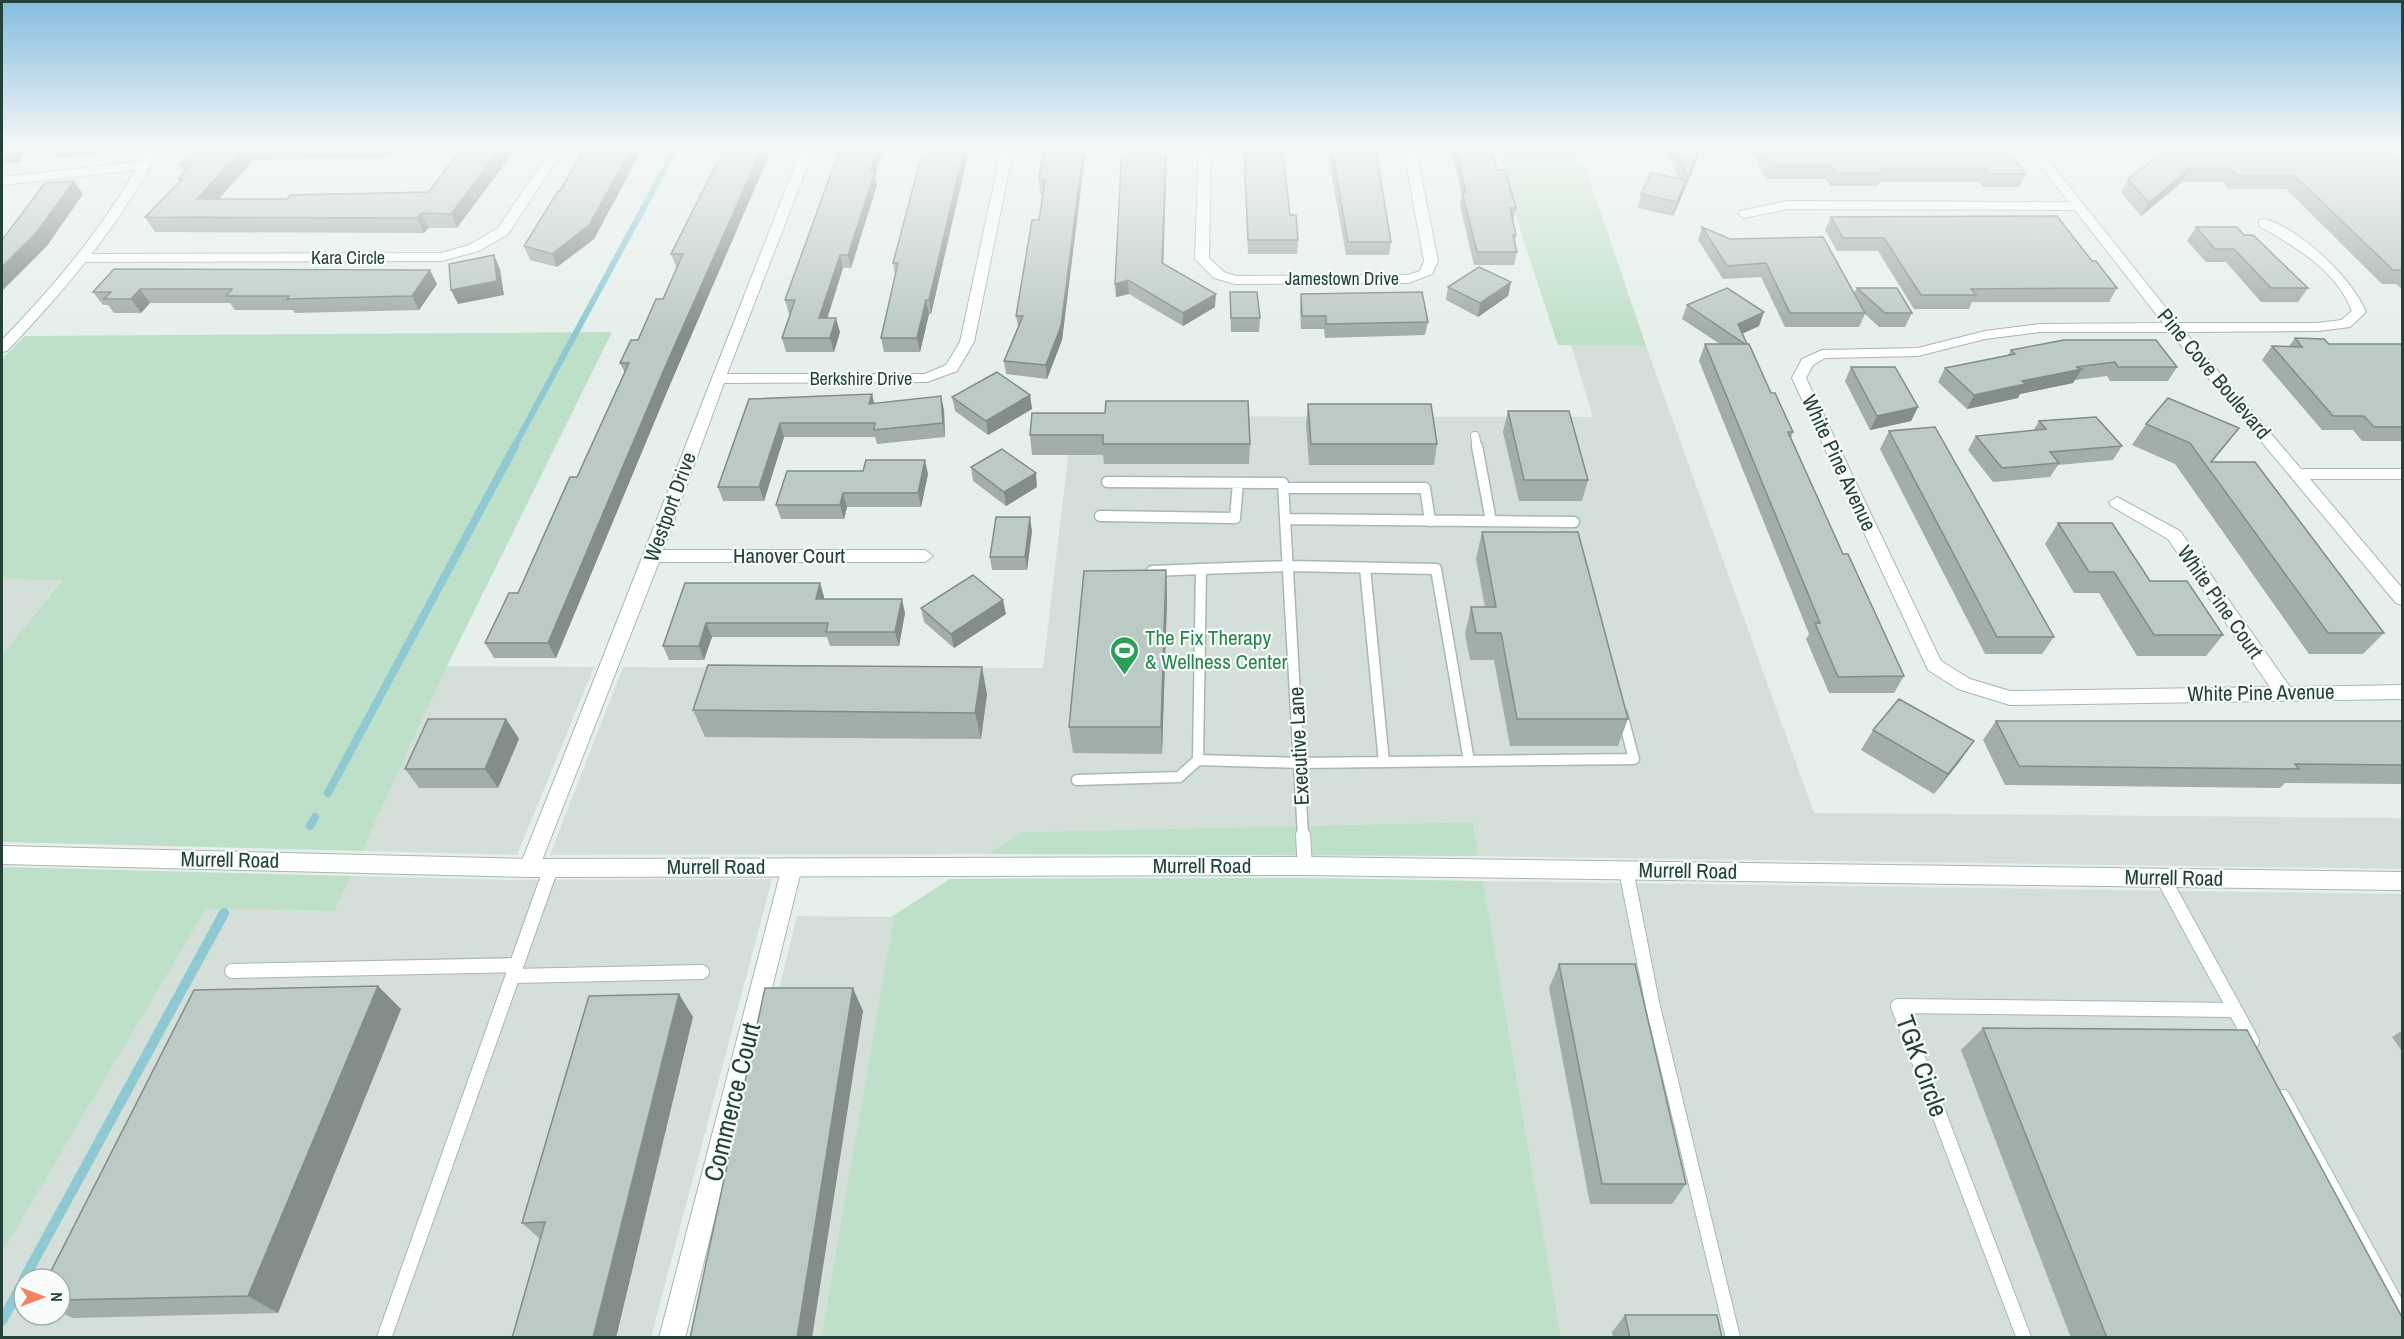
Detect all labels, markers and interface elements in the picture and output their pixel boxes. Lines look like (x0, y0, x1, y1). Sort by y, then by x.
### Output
street label: Kara Circle (311, 245, 385, 270)
street label: Jamestown Drive (1285, 266, 1399, 291)
street label: Pine Cove Boulevard (2151, 302, 2278, 445)
street label: Berkshire Drive (810, 366, 912, 391)
street label: White Pine Avenue (1795, 390, 1884, 536)
street label: Westport Drive (636, 448, 703, 566)
street label: White Pine Court (2171, 539, 2270, 664)
street label: Hanover Court (733, 541, 845, 570)
place label: The Fix Therapy & Wellness Center (1145, 623, 1288, 676)
sports icon: The Fix Therapy & Wellness Center (1108, 634, 1140, 676)
street label: White Pine Avenue (2187, 677, 2335, 708)
street label: Executive Lane (1281, 686, 1316, 806)
street label: Murrell Road (180, 844, 280, 875)
street label: Murrell Road (1153, 851, 1251, 880)
street label: Murrell Road (667, 852, 765, 881)
street label: Murrell Road (1638, 855, 1738, 886)
street label: Murrell Road (2124, 862, 2224, 893)
street label: TGK Circle (1888, 1010, 1957, 1121)
street label: Commerce Court (695, 1019, 768, 1185)
north arrow (12, 1267, 72, 1327)
text: N (46, 1292, 68, 1302)

